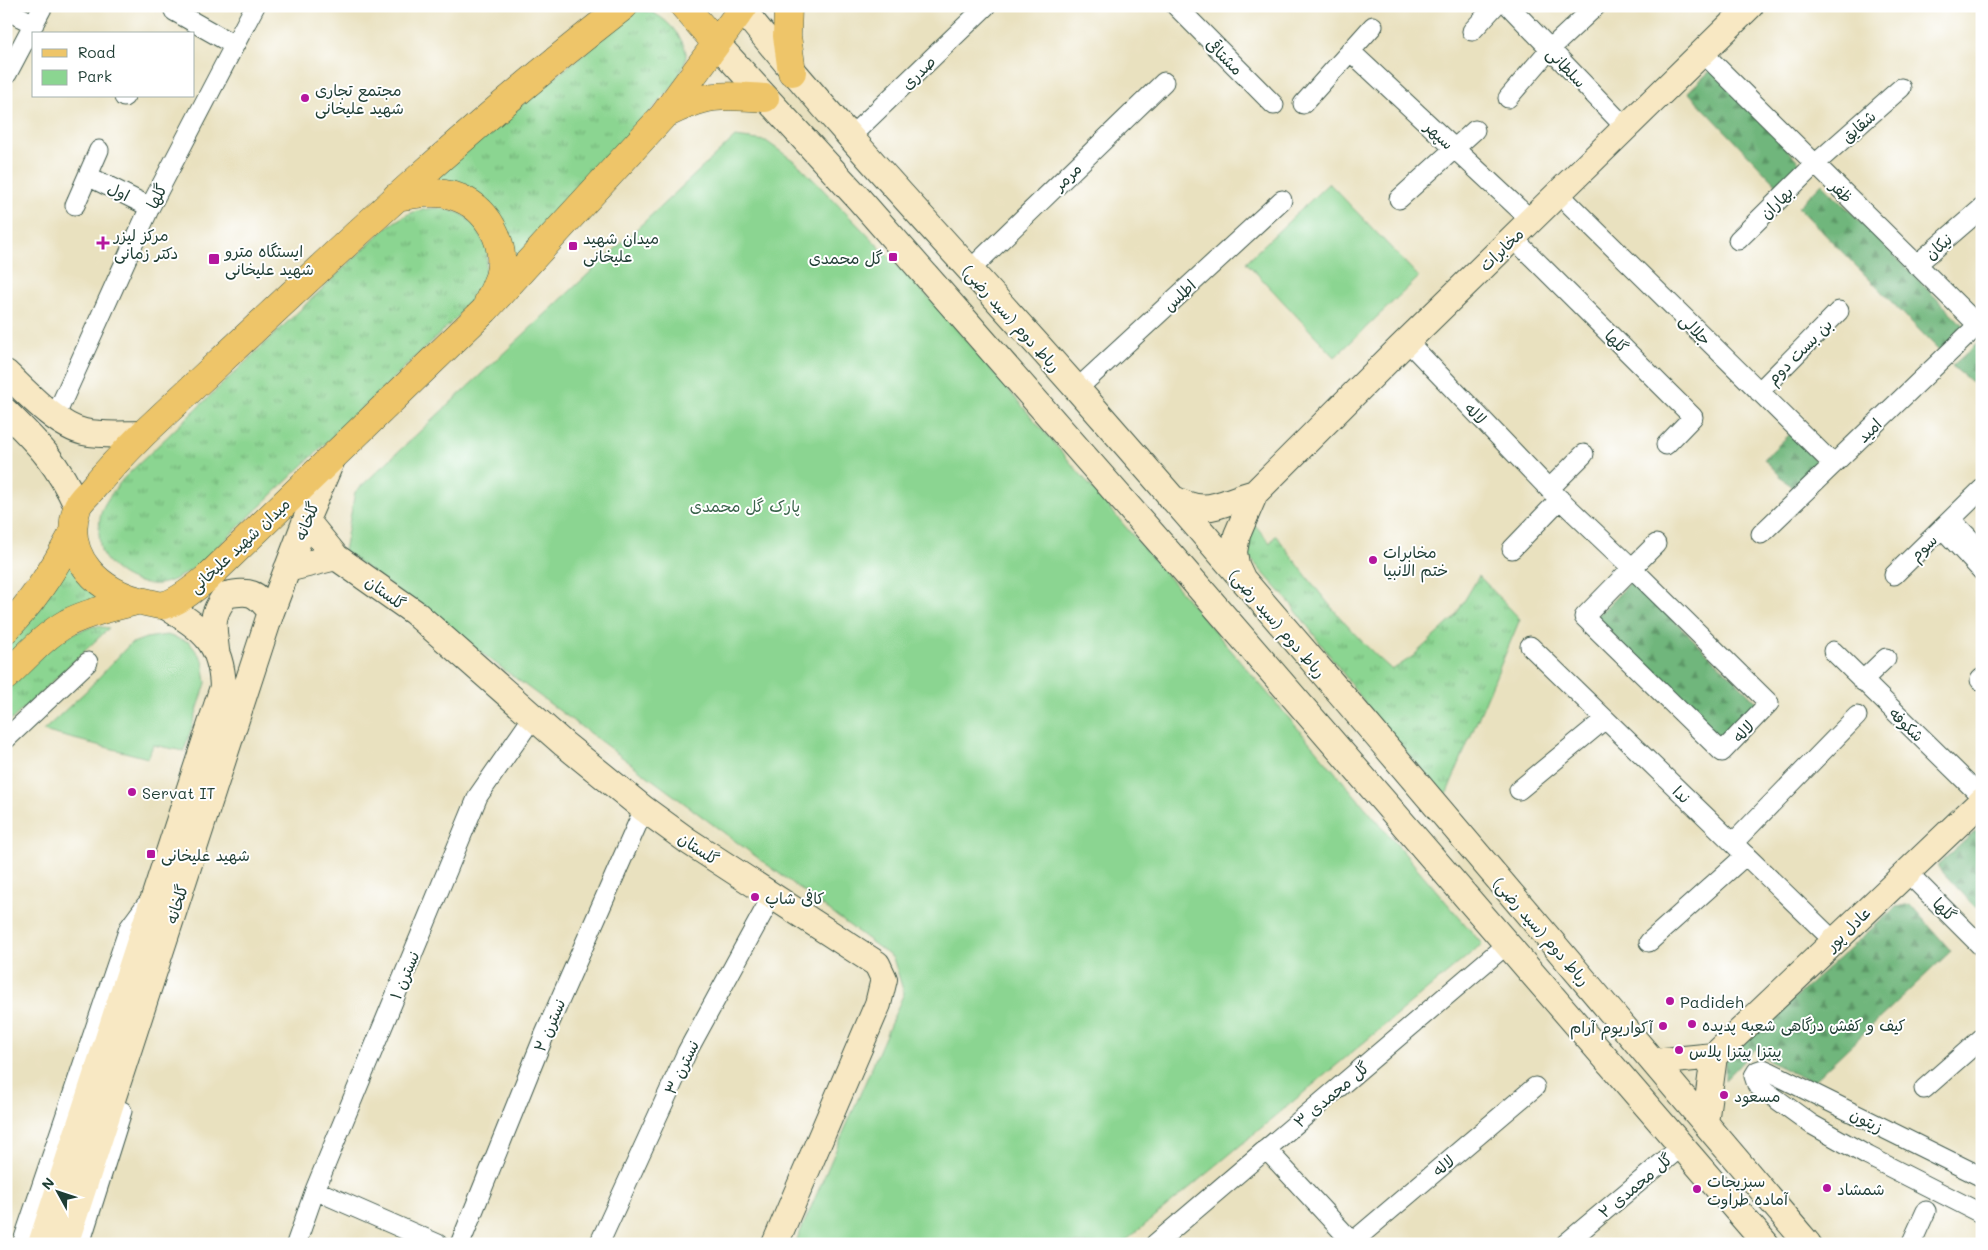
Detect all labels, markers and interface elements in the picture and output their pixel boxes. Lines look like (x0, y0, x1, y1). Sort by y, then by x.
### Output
legend (32, 32, 195, 98)
street label: مشتاقی (1202, 33, 1248, 79)
text: Road (78, 42, 115, 62)
street label: سلطانی (1542, 42, 1591, 92)
street label: صدری (896, 51, 940, 93)
text: Park (78, 66, 112, 86)
place label: مجتمع تجاری شهید علیخانی (315, 79, 404, 119)
marker: مجتمع تجاری شهید علیخانی (299, 92, 311, 104)
street label: شقایق (1836, 105, 1880, 147)
street label: سپهر (1419, 115, 1459, 154)
street label: مرمر (1047, 158, 1086, 196)
street label: ظفر (1825, 174, 1858, 207)
street label: اول (104, 177, 134, 205)
street label: گلها (141, 180, 171, 212)
street label: بهاران (1755, 181, 1797, 223)
street label: مخابرات (1474, 223, 1528, 275)
place label: مرکز لیزر دکتر زمانی (112, 224, 178, 264)
place label: میدان شهید علیخانی (583, 227, 659, 267)
street label: نیکان (1920, 228, 1956, 264)
marker: مرکز لیزر دکتر زمانی (96, 236, 110, 250)
place label: ایستگاه مترو شهید علیخانی (223, 240, 314, 280)
marker: میدان شهید علیخانی (567, 240, 579, 252)
place label: گل محمدی (809, 247, 883, 268)
marker: گل محمدی (887, 251, 899, 263)
marker: ایستگاه مترو شهید علیخانی (207, 252, 221, 266)
street label: رباط دوم (سید رضی) (956, 260, 1066, 378)
street label: اطلس (1158, 274, 1200, 316)
street label: جلالی (1675, 309, 1716, 350)
street label: بن بست دوم (1762, 314, 1838, 390)
street label: گلها (1601, 325, 1634, 358)
street label: لاله (1461, 398, 1491, 428)
street label: امید (1852, 413, 1886, 447)
street label: میدان شهید علیخانی (184, 493, 295, 598)
park label: پارک گل محمدی (690, 495, 800, 517)
street label: گلخانه (289, 498, 323, 544)
street label: سوم (1905, 529, 1943, 567)
place label: مخابرات ختم الانبیا (1383, 541, 1448, 583)
marker: مخابرات ختم الانبیا (1367, 554, 1379, 566)
street label: رباط دوم (سید رضی) (1223, 564, 1331, 684)
street label: گلستان (362, 570, 410, 614)
street label: شکوفه (1884, 702, 1929, 746)
street label: لاله (1728, 716, 1758, 746)
street label: ندا (1669, 781, 1695, 807)
place label: Servat IT (142, 782, 216, 803)
marker: Servat IT (126, 786, 138, 798)
street label: گلستان (675, 827, 724, 869)
place label: شهید علیخانی (161, 844, 250, 866)
marker: شهید علیخانی (145, 848, 157, 860)
street label: رباط دوم (سید رضی) (1487, 872, 1595, 992)
street label: گلخانه (160, 881, 192, 926)
place label: کافی شاپ (765, 887, 825, 909)
marker: کافی شاپ (749, 891, 761, 903)
street label: گلها (1929, 893, 1962, 926)
street label: عادل پور (1819, 901, 1876, 957)
street label: نسترن ۱ (384, 948, 424, 1002)
place label: Padideh (1680, 991, 1744, 1012)
street label: نسترن ۲ (528, 995, 570, 1055)
marker: Padideh (1664, 995, 1676, 1007)
place label: کیف و کفش درگاهی شعبه پدیده (1702, 1014, 1906, 1036)
place label: آکواریوم آرام (1570, 1016, 1654, 1040)
marker: کیف و کفش درگاهی شعبه پدیده (1686, 1018, 1698, 1030)
marker: آکواریوم آرام (1657, 1020, 1669, 1032)
street label: نسترن ۳ (659, 1036, 703, 1098)
place label: پیتزا پیتزا پلاس (1689, 1040, 1782, 1062)
marker: پیتزا پیتزا پلاس (1673, 1044, 1685, 1056)
street label: گل محمدی ۳ (1289, 1056, 1373, 1132)
place label: مسعود (1734, 1085, 1780, 1107)
marker: مسعود (1718, 1089, 1730, 1101)
street label: زیتون (1847, 1103, 1887, 1138)
street label: گل محمدی ۲ (1594, 1148, 1676, 1222)
street label: لاله (1428, 1150, 1458, 1180)
north arrow (32, 1168, 82, 1218)
place label: سبزیجات آماده طراوت (1707, 1170, 1789, 1209)
text: N (37, 1173, 58, 1194)
place label: شمشاد (1837, 1178, 1885, 1199)
marker: شمشاد (1821, 1182, 1833, 1194)
marker: سبزیجات آماده طراوت (1691, 1183, 1703, 1195)

